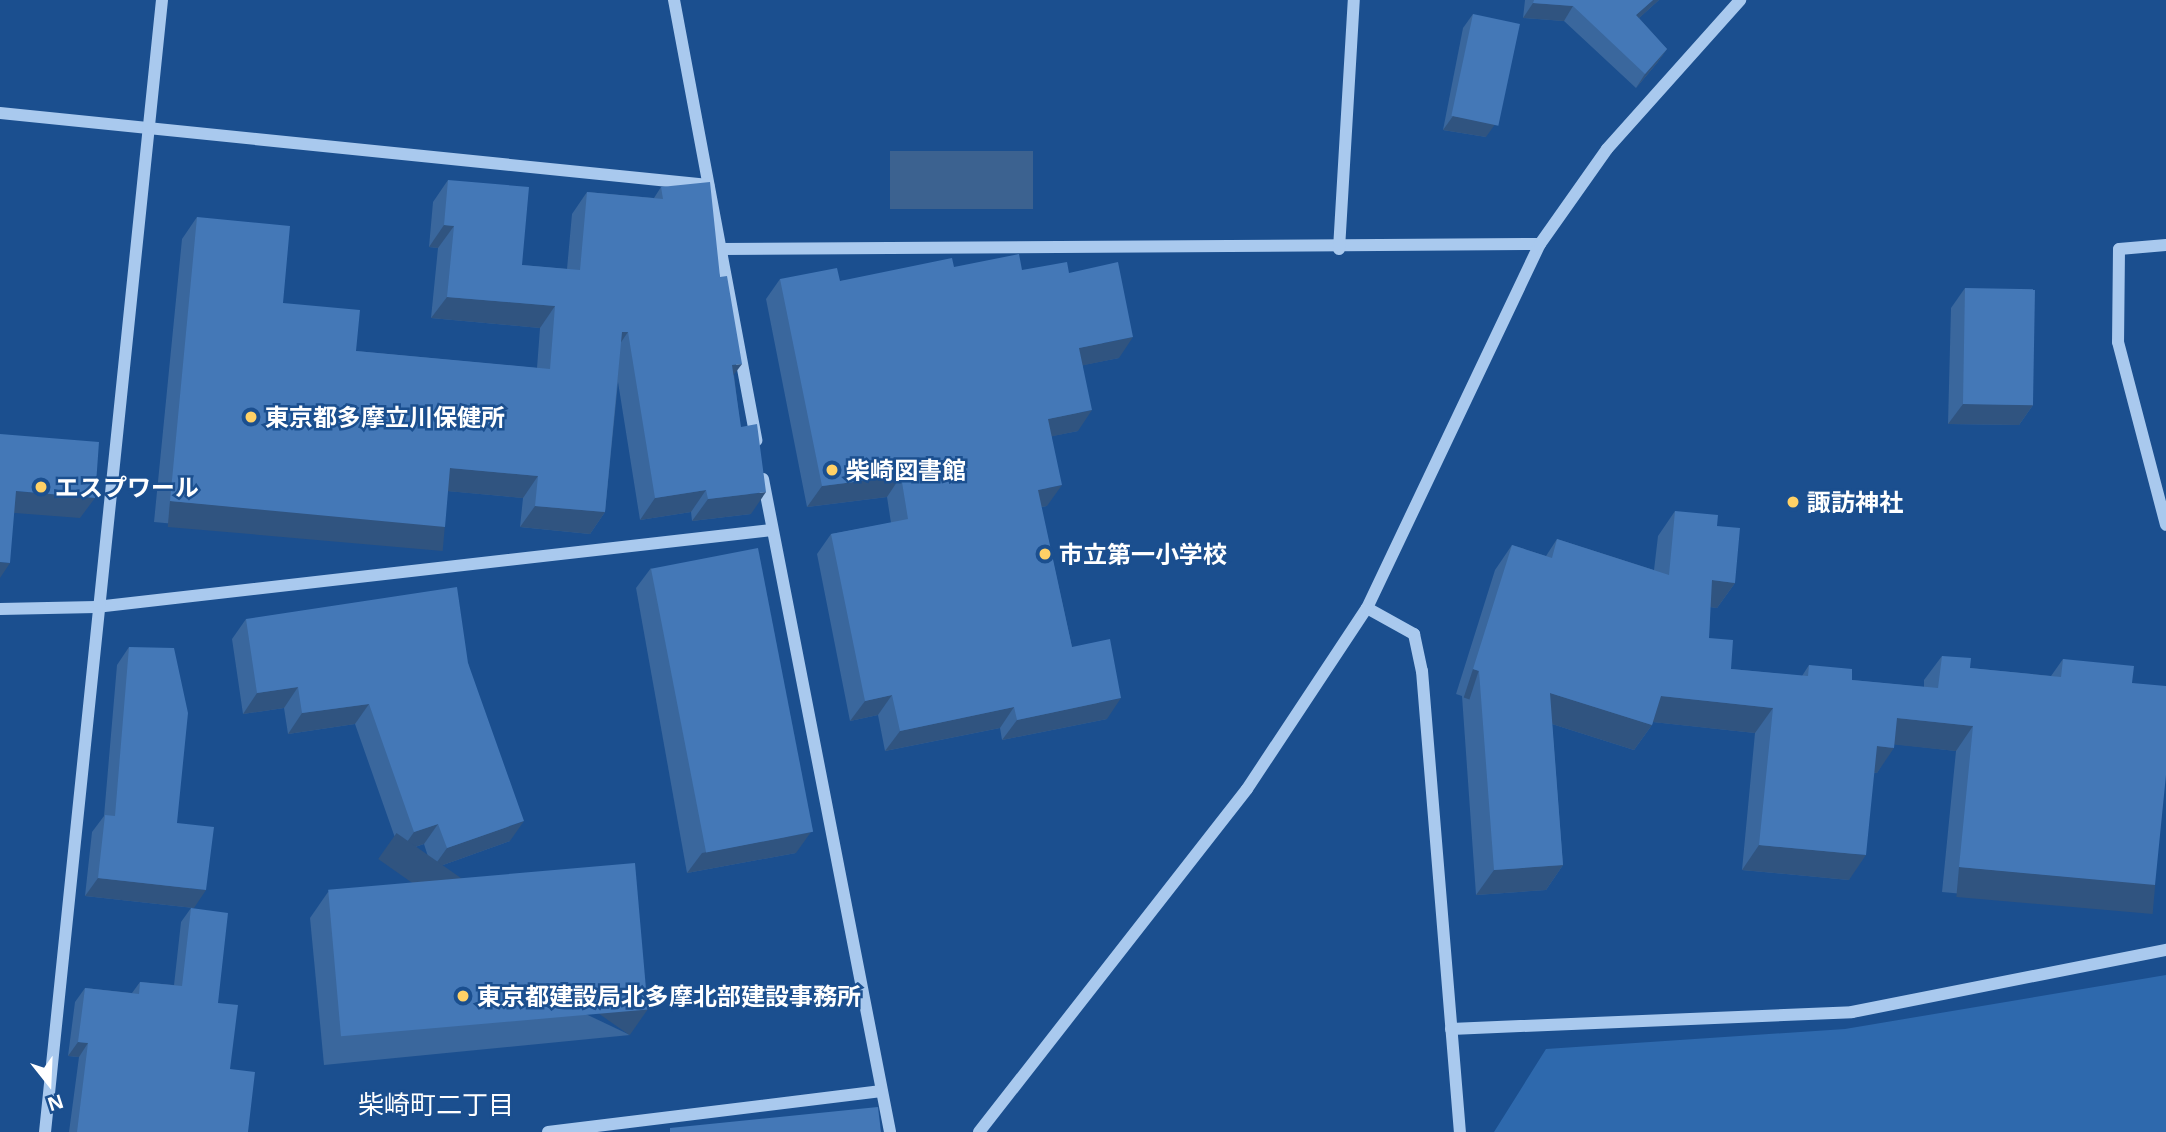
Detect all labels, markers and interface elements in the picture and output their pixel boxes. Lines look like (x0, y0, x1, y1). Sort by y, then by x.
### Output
place label: 東京都多摩立川保健所 (265, 403, 505, 431)
marker: 東京都多摩立川保健所 (243, 409, 259, 425)
place label: 柴崎図書館 (846, 456, 966, 484)
marker: 柴崎図書館 (824, 462, 840, 478)
place label: エスプワール (55, 473, 199, 501)
marker: エスプワール (33, 479, 49, 495)
place label: 諏訪神社 (1807, 488, 1903, 516)
marker: 諏訪神社 (1785, 494, 1801, 510)
place label: 市立第一小学校 (1059, 540, 1227, 568)
marker: 市立第一小学校 (1037, 546, 1053, 562)
place label: 東京都建設局北多摩北部建設事務所 (477, 982, 861, 1010)
marker: 東京都建設局北多摩北部建設事務所 (455, 988, 471, 1004)
north arrow (14, 1048, 84, 1118)
text: N (44, 1088, 67, 1118)
district label: 柴崎町二丁目 (358, 1089, 514, 1121)

